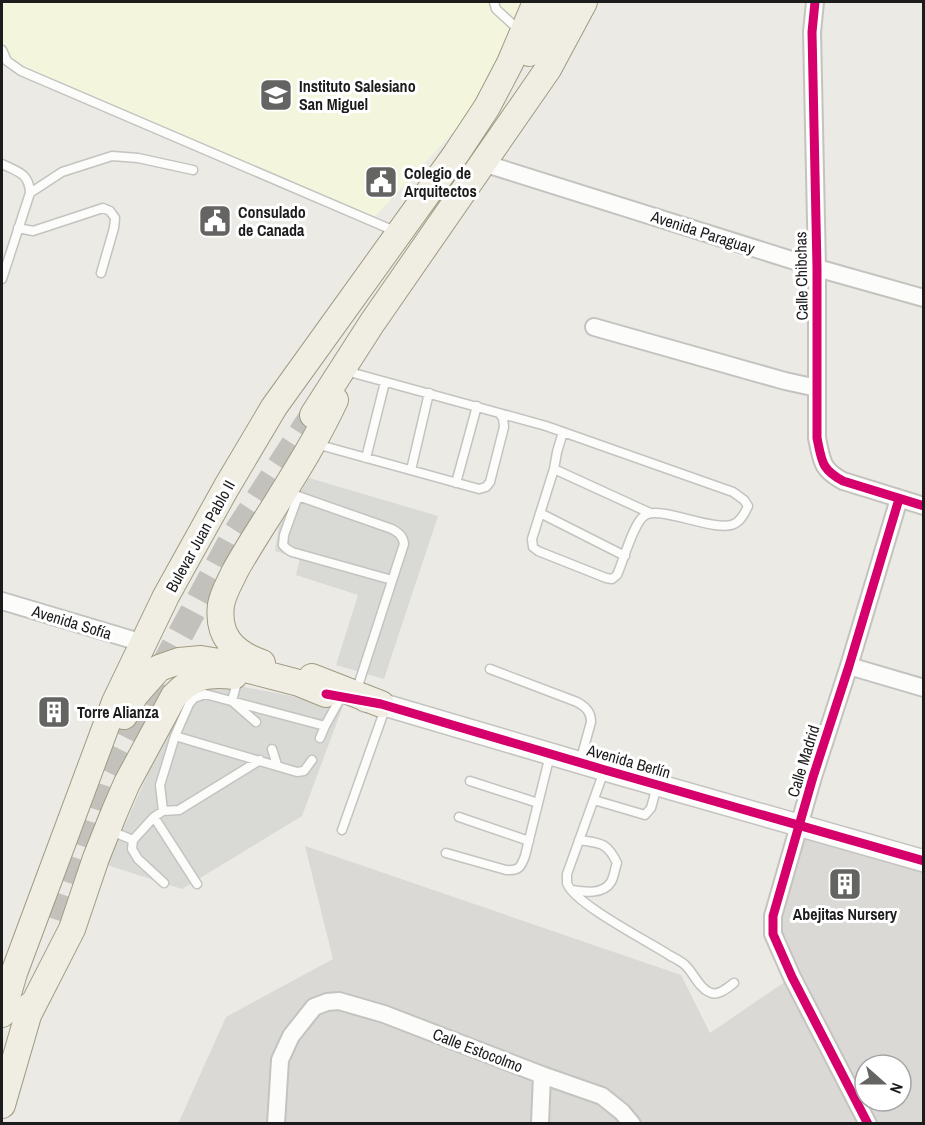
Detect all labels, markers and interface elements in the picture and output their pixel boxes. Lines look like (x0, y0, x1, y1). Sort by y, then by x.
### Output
place label: Instituto Salesiano San Miguel (299, 75, 416, 115)
school or university icon: Instituto Salesiano San Miguel (258, 77, 294, 113)
place label: Colegio de Arquitectos (404, 162, 477, 202)
public building icon: Colegio de Arquitectos (363, 164, 399, 200)
place label: Consulado de Canada (238, 201, 306, 241)
public building icon: Consulado de Canada (197, 203, 233, 239)
street label: Avenida Paraguay (647, 205, 758, 259)
street label: Calle Chibchas (789, 231, 813, 321)
street label: Bulevar Juan Pablo II (160, 476, 240, 596)
street label: Avenida Sofía (29, 599, 115, 645)
building icon: Torre Alianza (36, 694, 72, 730)
place label: Torre Alianza (77, 701, 159, 723)
street label: Calle Madrid (782, 722, 824, 800)
street label: Avenida Berlín (584, 738, 673, 783)
building icon: Abejitas Nursery (827, 866, 863, 902)
place label: Abejitas Nursery (793, 903, 898, 925)
street label: Calle Estocolmo (430, 1023, 526, 1077)
north arrow (853, 1053, 913, 1113)
text: N (885, 1080, 909, 1097)

